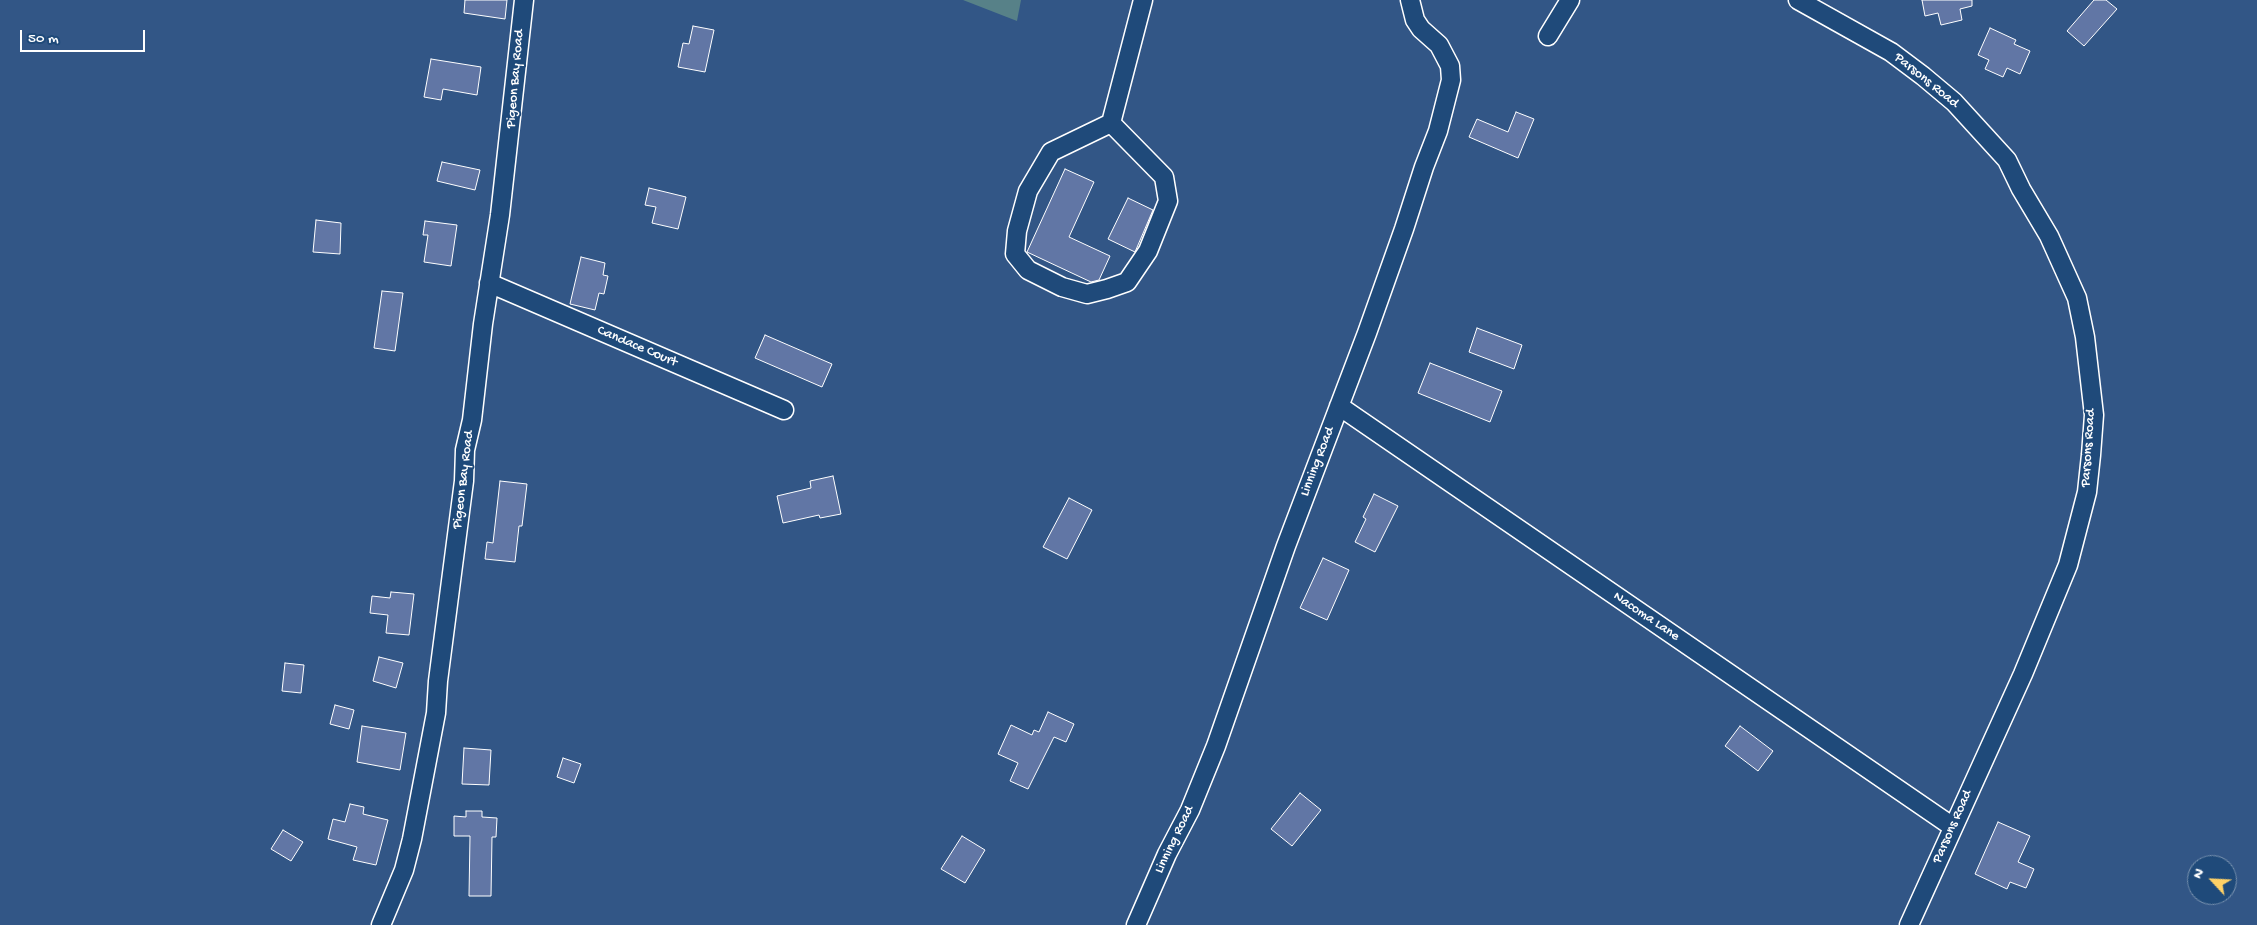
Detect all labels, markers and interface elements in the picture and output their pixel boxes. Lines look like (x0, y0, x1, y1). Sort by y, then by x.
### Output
scale bar (22, 20, 148, 52)
street label: Pigeon Bay Road (503, 29, 529, 129)
text: 50 m (28, 30, 59, 48)
street label: Parsons Road (1890, 50, 1962, 112)
street label: Candace Court (594, 323, 680, 371)
street label: Parsons Road (2078, 408, 2100, 488)
street label: Linning Road (1297, 425, 1339, 499)
street label: Pigeon Bay Road (450, 430, 478, 530)
street label: Nacoma Lane (1609, 589, 1683, 645)
street label: Parsons Road (1929, 788, 1977, 866)
street label: Linning Road (1151, 804, 1199, 876)
north arrow (2187, 855, 2237, 905)
text: N (2189, 866, 2208, 882)

